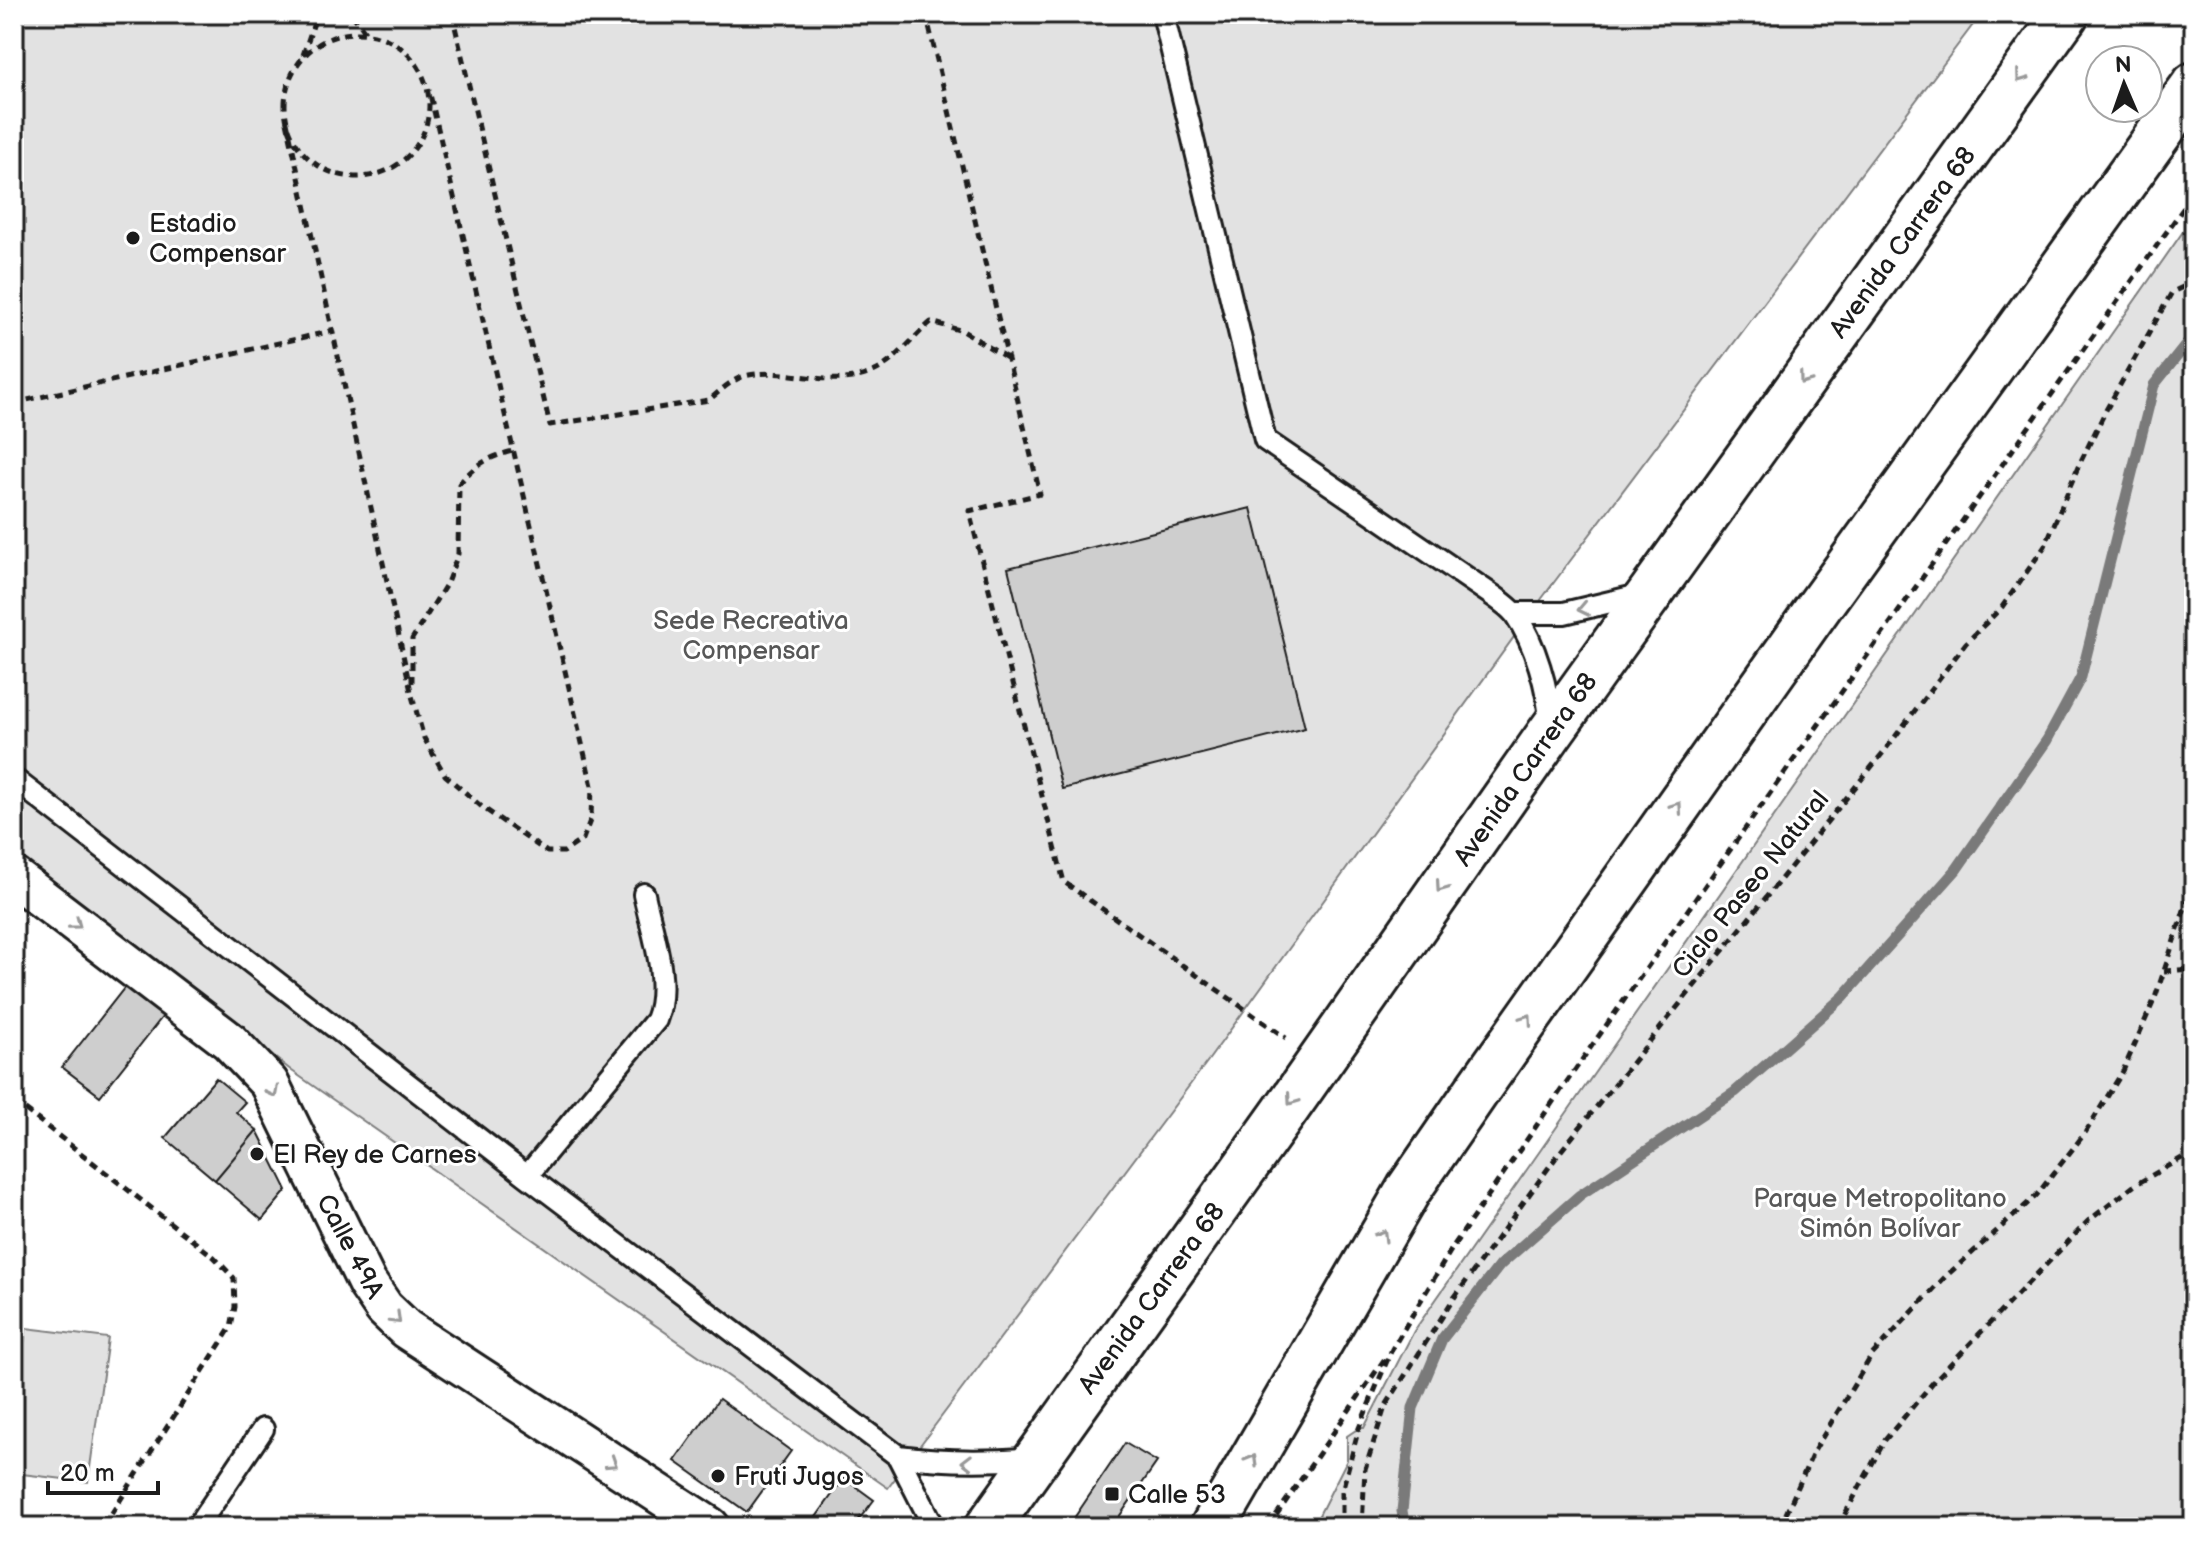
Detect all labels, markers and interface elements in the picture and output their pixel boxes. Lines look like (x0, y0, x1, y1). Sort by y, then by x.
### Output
north arrow (2084, 44, 2164, 124)
text: N (2115, 52, 2132, 79)
one-way arrow (2016, 69, 2031, 83)
street label: Avenida Carrera 68 (1823, 141, 1983, 345)
place label: Estadio Compensar (149, 209, 287, 270)
marker: Estadio Compensar (124, 229, 142, 247)
one-way arrow (1799, 371, 1813, 385)
one-way arrow (1577, 600, 1591, 617)
park label: Sede Recreativa Compensar (653, 606, 849, 667)
street label: Avenida Carrera 68 (1448, 667, 1605, 872)
street label: Ciclo Paseo Natural (1666, 785, 1836, 985)
one-way arrow (1667, 801, 1682, 815)
one-way arrow (1436, 879, 1451, 893)
one-way arrow (67, 915, 82, 929)
one-way arrow (1517, 1013, 1532, 1027)
one-way arrow (263, 1083, 279, 1097)
one-way arrow (1287, 1092, 1302, 1106)
place label: El Rey de Carnes (273, 1140, 477, 1171)
marker: El Rey de Carnes (248, 1145, 266, 1163)
park label: Parque Metropolitano Simón Bolívar (1753, 1184, 2007, 1245)
street label: Calle 49A (309, 1189, 390, 1304)
street label: Avenida Carrera 68 (1072, 1197, 1232, 1401)
one-way arrow (1372, 1229, 1388, 1244)
one-way arrow (387, 1310, 401, 1325)
scale bar (48, 1445, 158, 1495)
one-way arrow (603, 1454, 618, 1469)
one-way arrow (960, 1454, 973, 1471)
one-way arrow (1242, 1454, 1258, 1469)
text: 20 m (60, 1459, 115, 1488)
place label: Fruti Jugos (734, 1462, 864, 1493)
marker: Fruti Jugos (709, 1467, 727, 1485)
place label: Calle 53 (1128, 1480, 1226, 1511)
marker: Calle 53 (1103, 1485, 1121, 1503)

